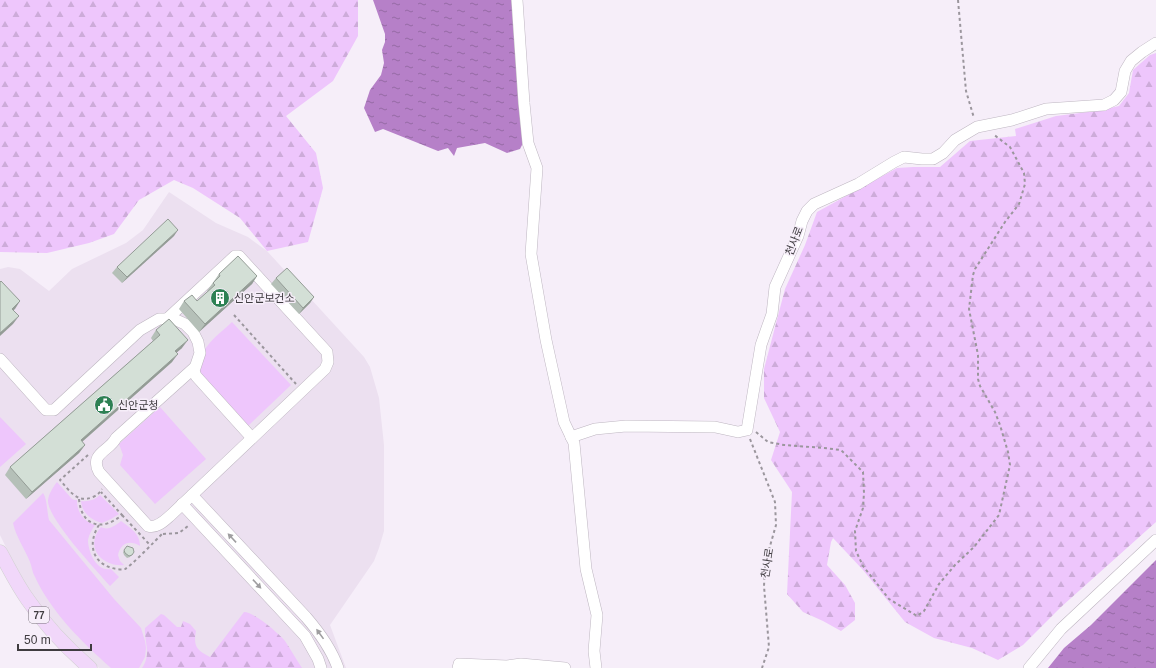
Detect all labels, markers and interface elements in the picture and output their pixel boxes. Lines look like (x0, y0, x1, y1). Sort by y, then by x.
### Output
street label: 천사로 (783, 225, 805, 257)
building icon: 신안군보건소 (209, 287, 231, 309)
place label: 신안군보건소 (234, 292, 295, 304)
public building icon: 신안군청 (93, 394, 115, 416)
place label: 신안군청 (118, 399, 158, 411)
one-way arrow (228, 533, 237, 543)
street label: 천사로 (759, 547, 775, 579)
one-way arrow (252, 578, 261, 589)
road number: 77 (29, 607, 49, 623)
scale bar (18, 626, 91, 652)
one-way arrow (316, 628, 324, 639)
text: 50 m (24, 633, 51, 647)

